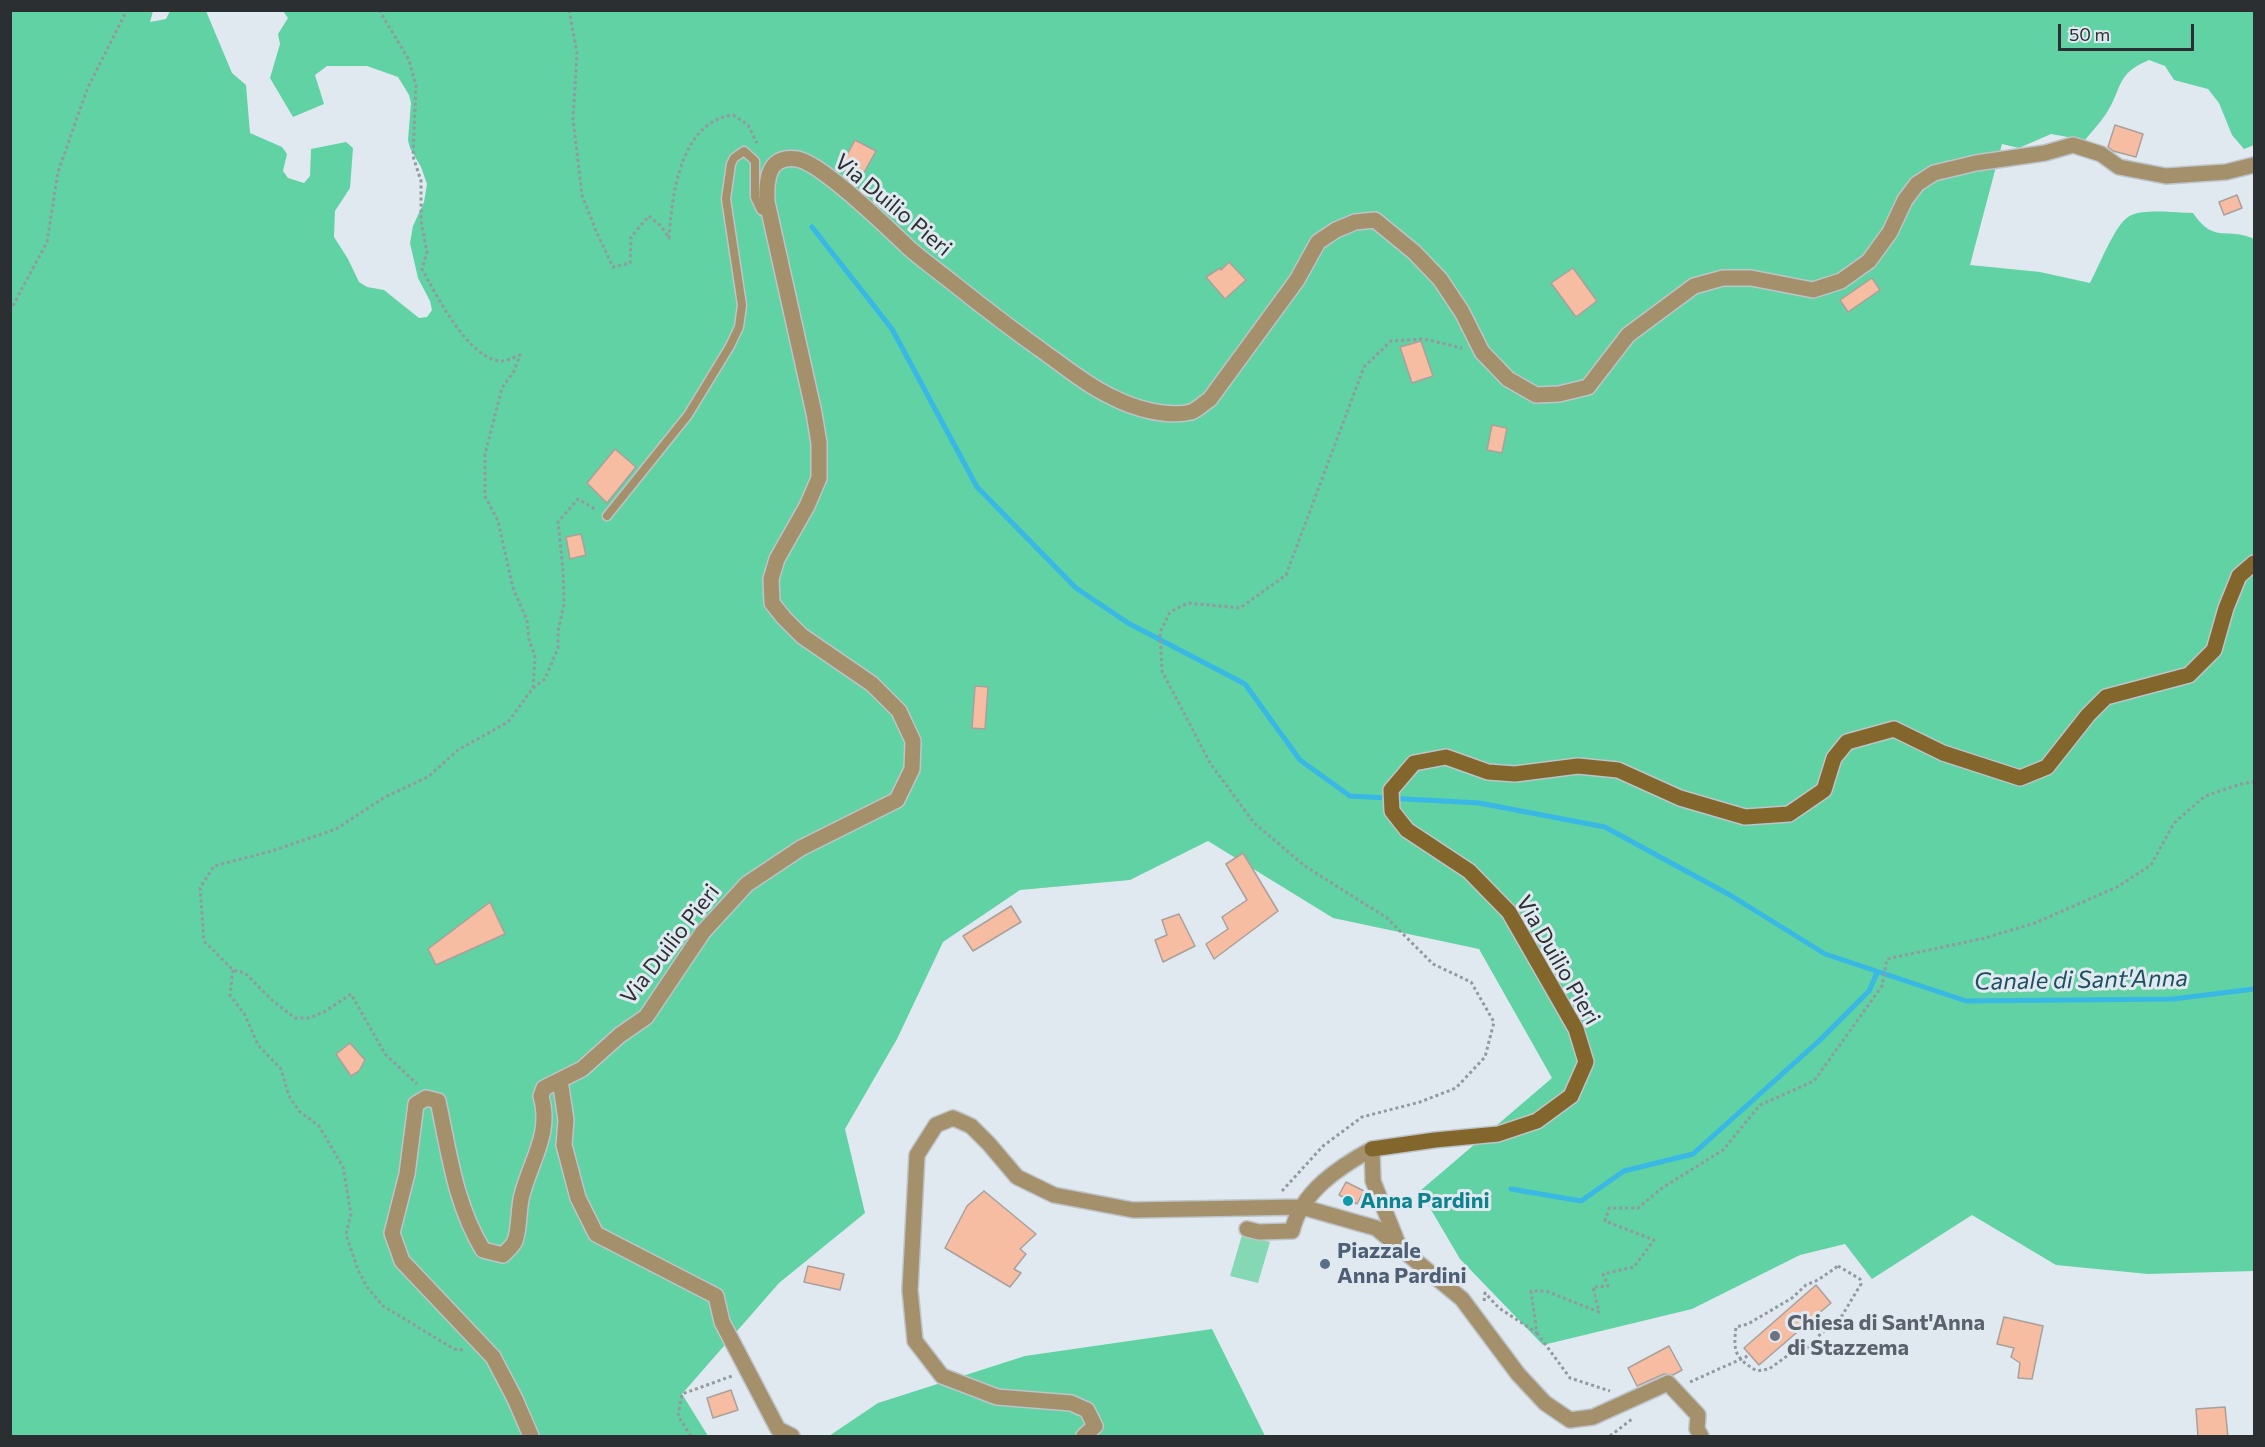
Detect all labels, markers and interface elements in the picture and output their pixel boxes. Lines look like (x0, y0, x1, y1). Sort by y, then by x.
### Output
scale bar (2061, 12, 2198, 50)
text: 50 m (2069, 23, 2110, 45)
street label: Via Duilio Pieri (829, 148, 957, 262)
street label: Via Duilio Pieri (615, 879, 725, 1009)
street label: Via Duilio Pieri (1510, 891, 1606, 1029)
water label: Canale di Sant'Anna (1974, 964, 2188, 996)
place label: Anna Pardini (1360, 1188, 1490, 1214)
marker: Anna Pardini (1341, 1194, 1355, 1208)
place label: Piazzale Anna Pardini (1337, 1238, 1467, 1290)
marker: Piazzale Anna Pardini (1318, 1257, 1332, 1271)
place label: Chiesa di Sant'Anna di Stazzema (1787, 1310, 1985, 1362)
marker: Chiesa di Sant'Anna di Stazzema (1768, 1329, 1782, 1343)

